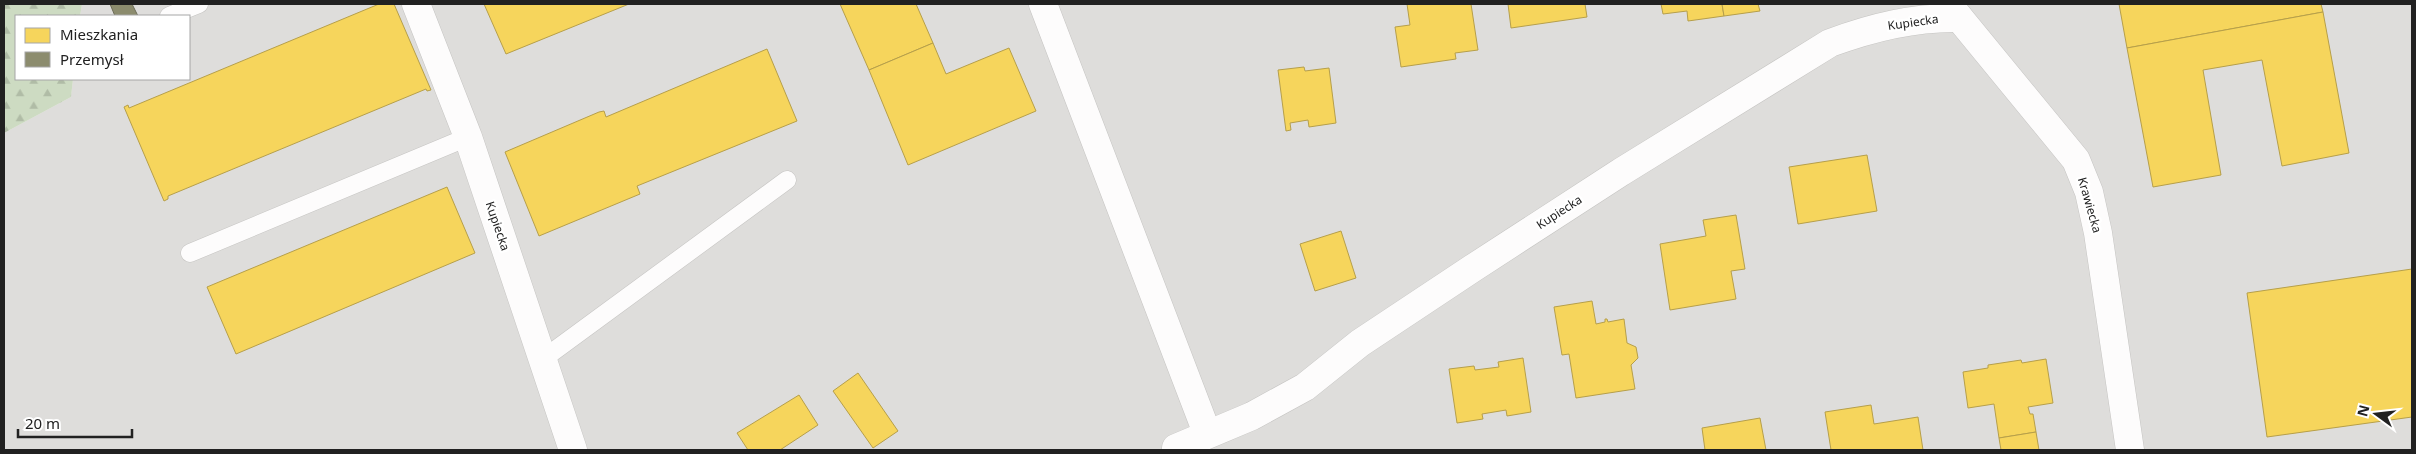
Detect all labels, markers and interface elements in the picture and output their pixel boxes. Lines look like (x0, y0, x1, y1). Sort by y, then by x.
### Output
street label: Kupiecka (1887, 10, 1939, 34)
legend (15, 15, 190, 80)
text: Mieszkania (60, 24, 138, 44)
text: Przemysł (60, 49, 124, 69)
street label: Krawiecka (2074, 175, 2106, 235)
street label: Kupiecka (1533, 191, 1585, 233)
street label: Kupiecka (482, 199, 514, 253)
north arrow (2351, 389, 2401, 439)
text: N (2352, 403, 2374, 418)
scale bar (18, 406, 131, 438)
text: 20 m (25, 413, 60, 433)

